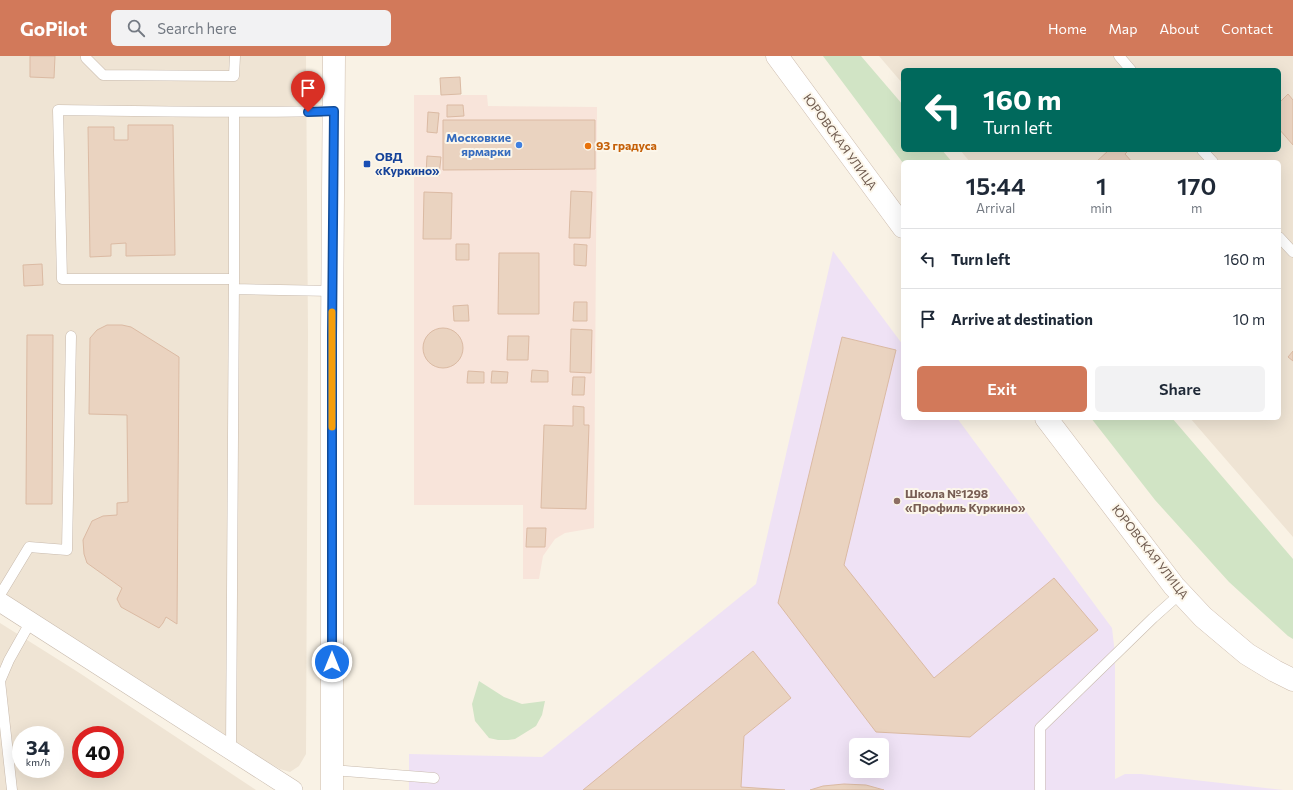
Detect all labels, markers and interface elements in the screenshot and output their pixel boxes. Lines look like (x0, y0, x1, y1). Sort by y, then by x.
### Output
search box (111, 10, 391, 46)
text: GoPilot (20, 17, 87, 40)
icon: search (125, 17, 147, 39)
text: Search here (157, 19, 237, 37)
text: Home (1048, 20, 1087, 37)
text: Map (1109, 20, 1137, 37)
text: About (1159, 20, 1199, 37)
text: Contact (1221, 20, 1273, 37)
pin (291, 71, 325, 112)
icon: arrive (297, 77, 319, 99)
text: 160 m (983, 82, 1061, 116)
icon: left (917, 84, 969, 136)
street label: ЮРОВСКАЯ УЛИЦА (801, 91, 880, 192)
text: Turn left (983, 116, 1052, 138)
place label: Московкие ярмарки (446, 130, 511, 158)
place label: 93 градуса (596, 138, 657, 152)
marker: Московкие ярмарки (514, 140, 524, 150)
marker: 93 градуса (583, 141, 593, 151)
place label: ОВД «Куркино» (375, 149, 440, 177)
marker: ОВД «Куркино» (362, 159, 372, 169)
text: 15:44 (966, 171, 1026, 200)
text: 1 (1096, 171, 1107, 200)
text: 170 (1177, 171, 1216, 200)
text: Arrival (976, 200, 1015, 216)
text: min (1090, 200, 1112, 216)
text: m (1191, 200, 1202, 216)
icon: left (917, 248, 939, 270)
text: Turn left (951, 250, 1010, 268)
text: 160 m (1224, 250, 1265, 268)
icon: arrive (917, 308, 939, 330)
text: Arrive at destination (951, 310, 1093, 328)
text: 10 m (1233, 310, 1265, 328)
button: Exit (917, 366, 1087, 412)
button: Share (1095, 366, 1265, 412)
place label: Школа №1298 «Профиль Куркино» (905, 486, 1026, 514)
marker: Школа №1298 «Профиль Куркино» (892, 496, 902, 506)
street label: ЮРОВСКАЯ УЛИЦА (1110, 502, 1192, 601)
position arrow (311, 641, 353, 683)
speed limit sign: 40 (72, 726, 124, 778)
text: 34 (26, 735, 50, 759)
map controls (849, 738, 889, 778)
button: layers (849, 738, 889, 778)
text: km/h (26, 756, 50, 768)

